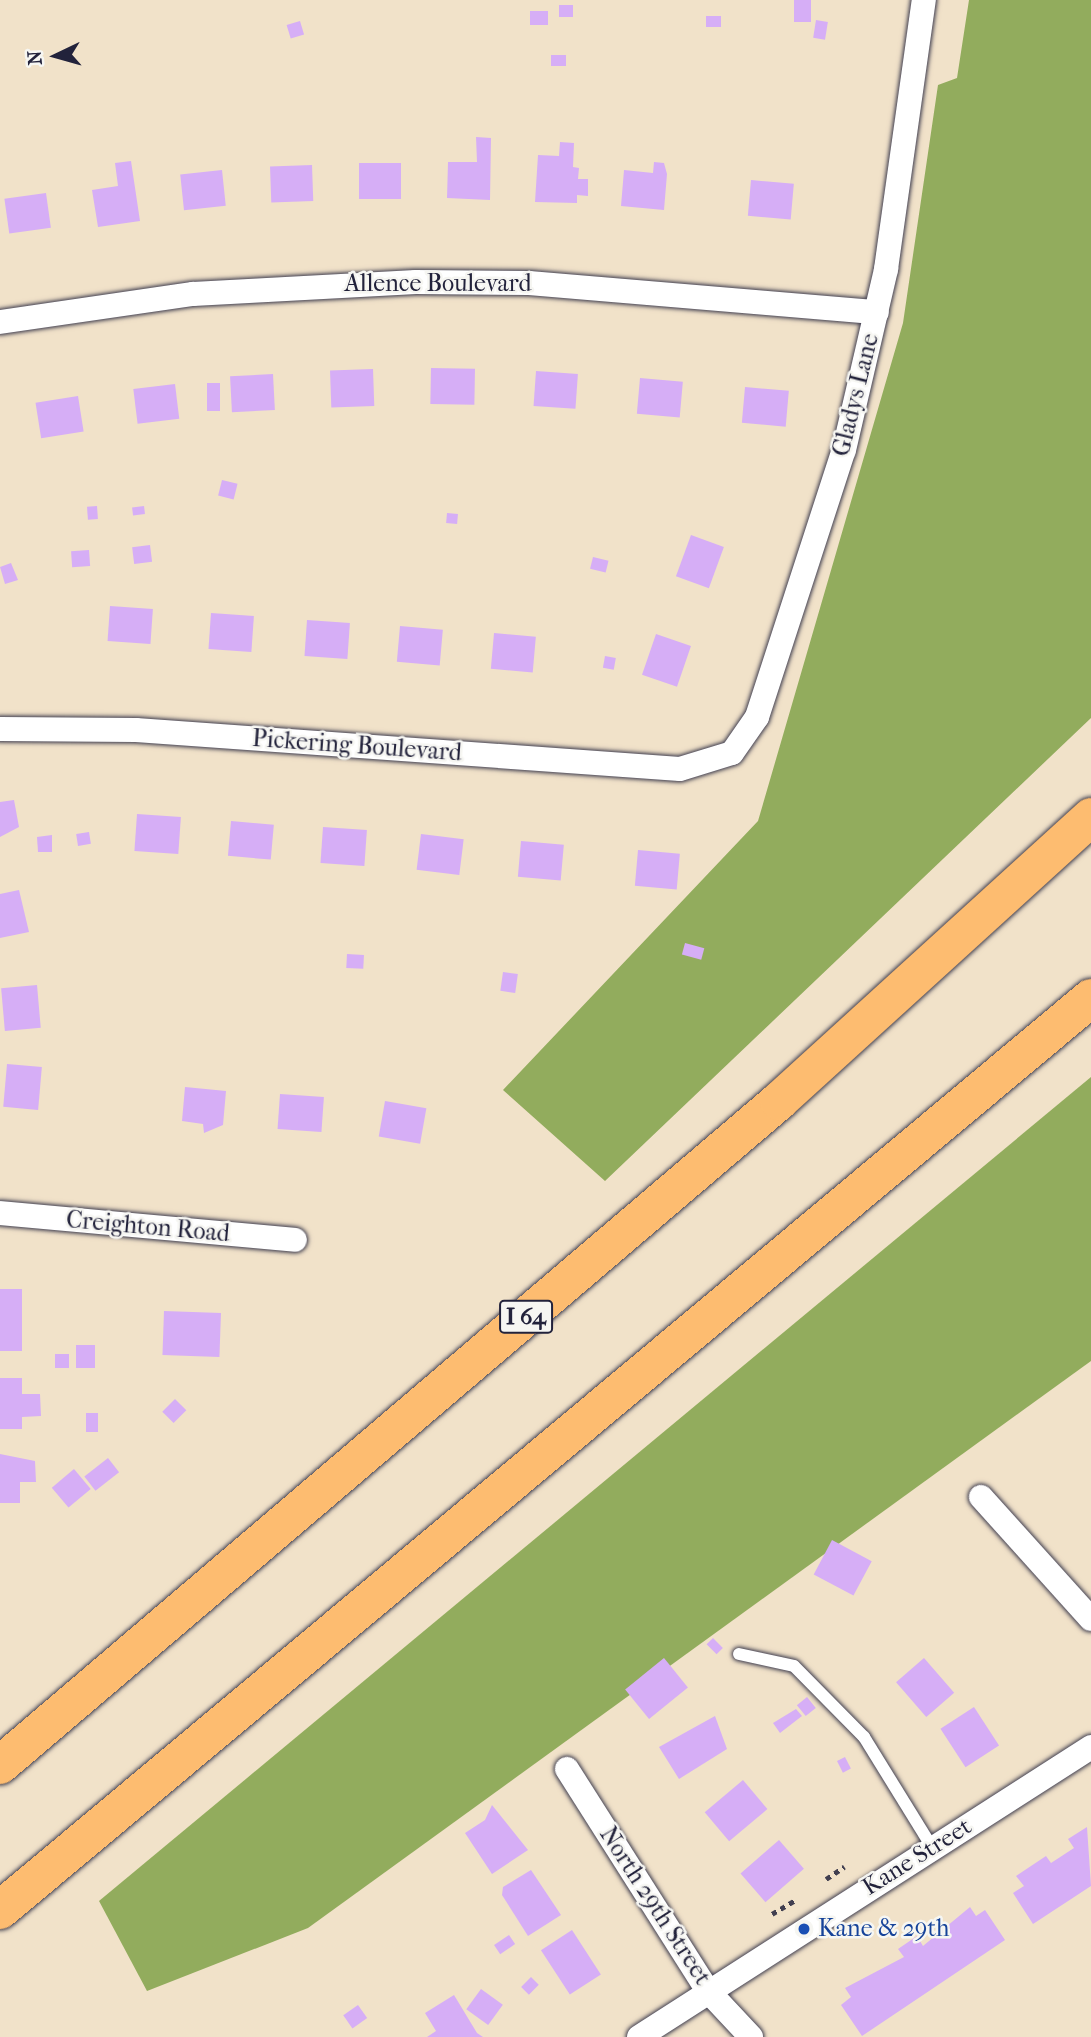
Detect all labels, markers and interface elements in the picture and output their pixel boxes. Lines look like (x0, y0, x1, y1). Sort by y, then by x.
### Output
north arrow (21, 21, 91, 91)
text: N (23, 50, 47, 66)
street label: Allence Boulevard (344, 270, 532, 298)
street label: Gladys Lane (827, 331, 885, 459)
street label: Pickering Boulevard (251, 724, 463, 768)
street label: Creighton Road (65, 1206, 231, 1248)
road number: I 64 (498, 1298, 554, 1336)
street label: Kane Street (857, 1812, 977, 1902)
street label: North 29th Street (593, 1822, 717, 1990)
place label: Kane & 29th (818, 1915, 949, 1943)
marker: Kane & 29th (796, 1921, 812, 1937)

